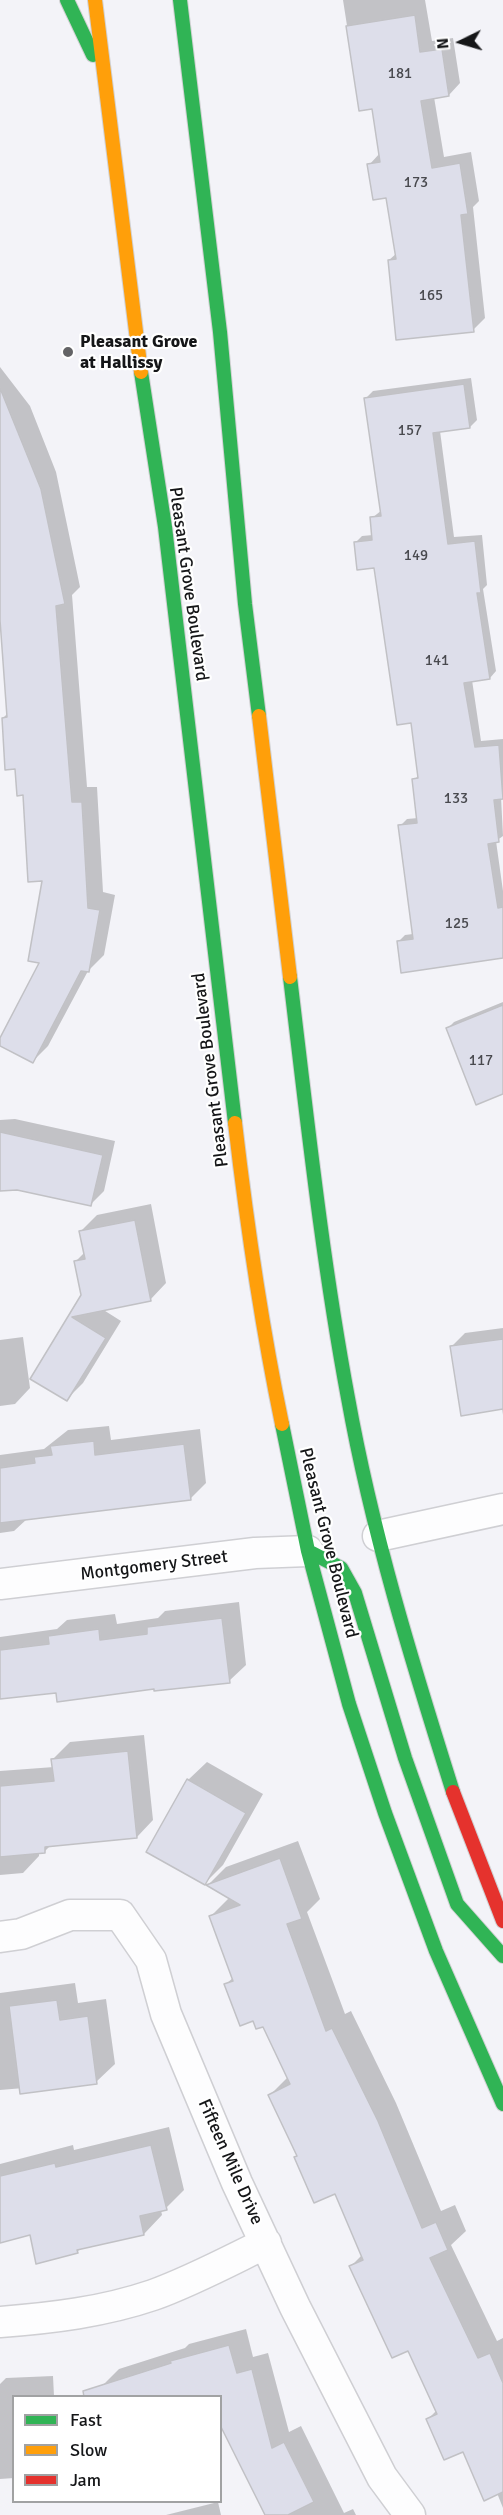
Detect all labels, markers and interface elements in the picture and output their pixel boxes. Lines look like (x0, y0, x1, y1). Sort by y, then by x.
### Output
north arrow (431, 12, 491, 72)
text: N (433, 37, 454, 50)
house number: 181 (388, 65, 412, 83)
house number: 173 (404, 174, 428, 192)
house number: 165 (419, 287, 443, 305)
place label: Pleasant Grove at Hallissy (80, 331, 197, 374)
marker: Pleasant Grove at Hallissy (61, 345, 75, 359)
house number: 157 (398, 422, 422, 440)
street label: Pleasant Grove Boulevard (164, 486, 212, 682)
house number: 149 (404, 547, 428, 565)
house number: 141 (425, 652, 449, 670)
house number: 133 (444, 790, 468, 808)
house number: 125 (445, 915, 469, 933)
street label: Pleasant Grove Boulevard (188, 972, 234, 1168)
house number: 117 (469, 1052, 493, 1070)
street label: Pleasant Grove Boulevard (294, 1445, 362, 1641)
street label: Montgomery Street (79, 1546, 229, 1586)
street label: Fifteen Mile Drive (193, 2096, 267, 2228)
legend (12, 2395, 222, 2503)
text: Fast (70, 2409, 102, 2431)
text: Slow (70, 2439, 107, 2461)
text: Jam (70, 2469, 101, 2491)

